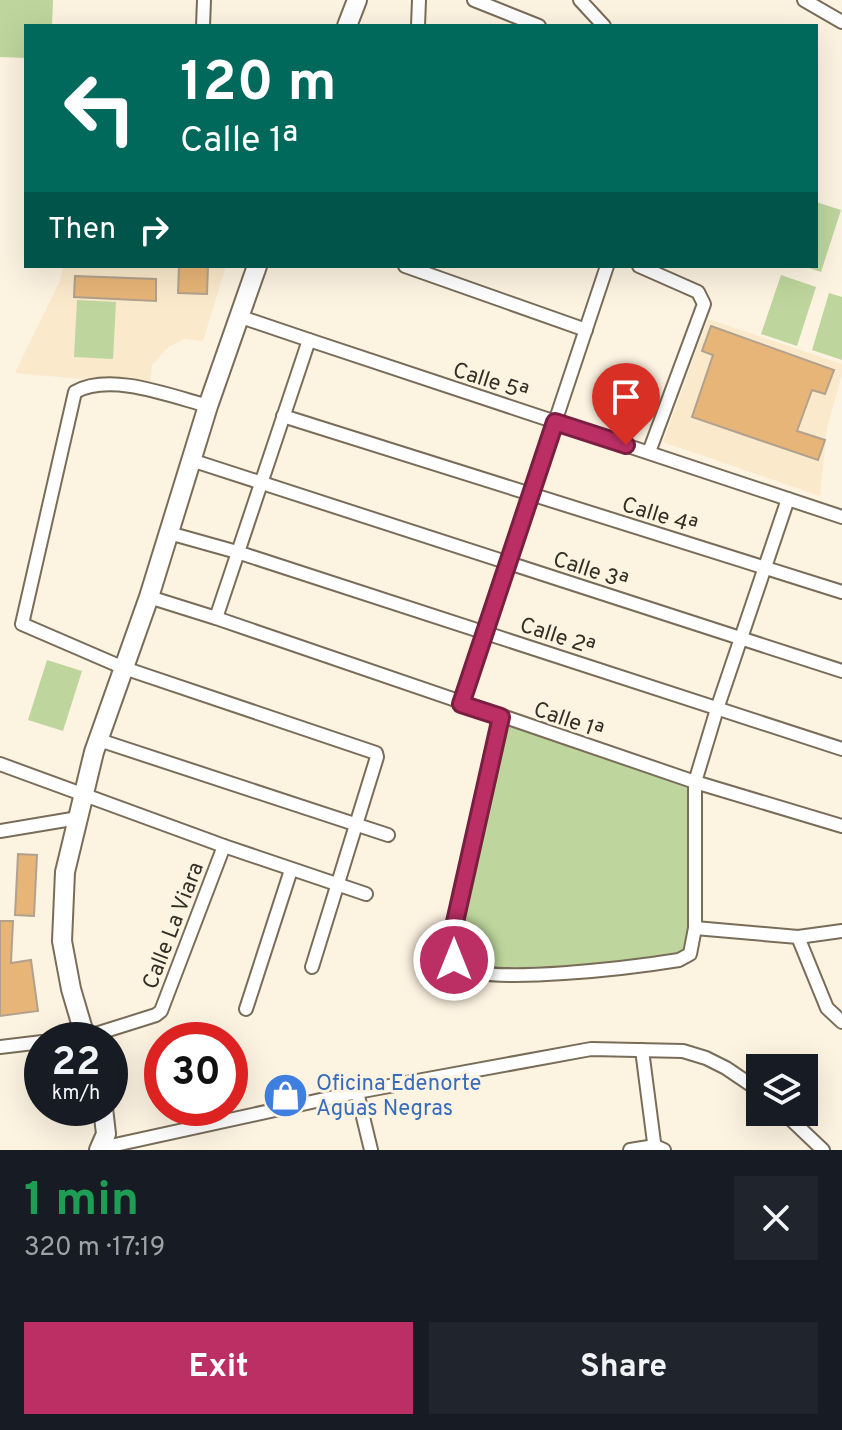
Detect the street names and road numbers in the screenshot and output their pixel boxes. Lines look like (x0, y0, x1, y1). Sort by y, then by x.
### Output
street label: Calle 5ª (449, 358, 531, 407)
street label: Calle 4ª (618, 492, 700, 541)
street label: Calle 3ª (549, 547, 631, 596)
street label: Calle 2ª (516, 613, 598, 662)
street label: Calle 1ª (530, 697, 607, 746)
street label: Calle La Viara (138, 859, 211, 993)

